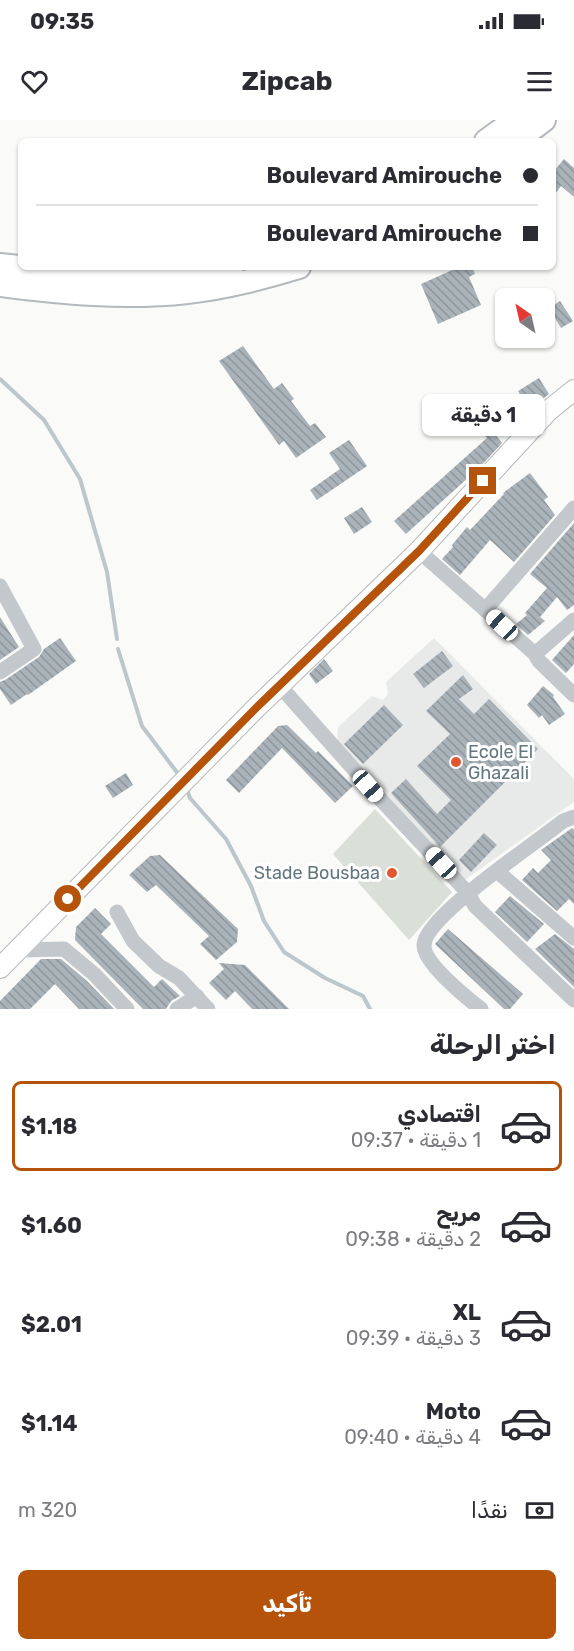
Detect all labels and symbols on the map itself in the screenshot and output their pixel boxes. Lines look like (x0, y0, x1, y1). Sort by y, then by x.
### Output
north arrow (495, 288, 555, 348)
callout: 1 دقيقة (422, 394, 544, 436)
route end (469, 467, 496, 494)
car (483, 606, 521, 644)
place label: Ecole El Ghazali (468, 741, 533, 784)
marker: Ecole El Ghazali (449, 755, 463, 769)
car (349, 767, 387, 805)
car (422, 844, 460, 882)
place label: Stade Bousbaa (254, 862, 380, 884)
marker: Stade Bousbaa (385, 866, 399, 880)
route start (54, 885, 81, 912)

